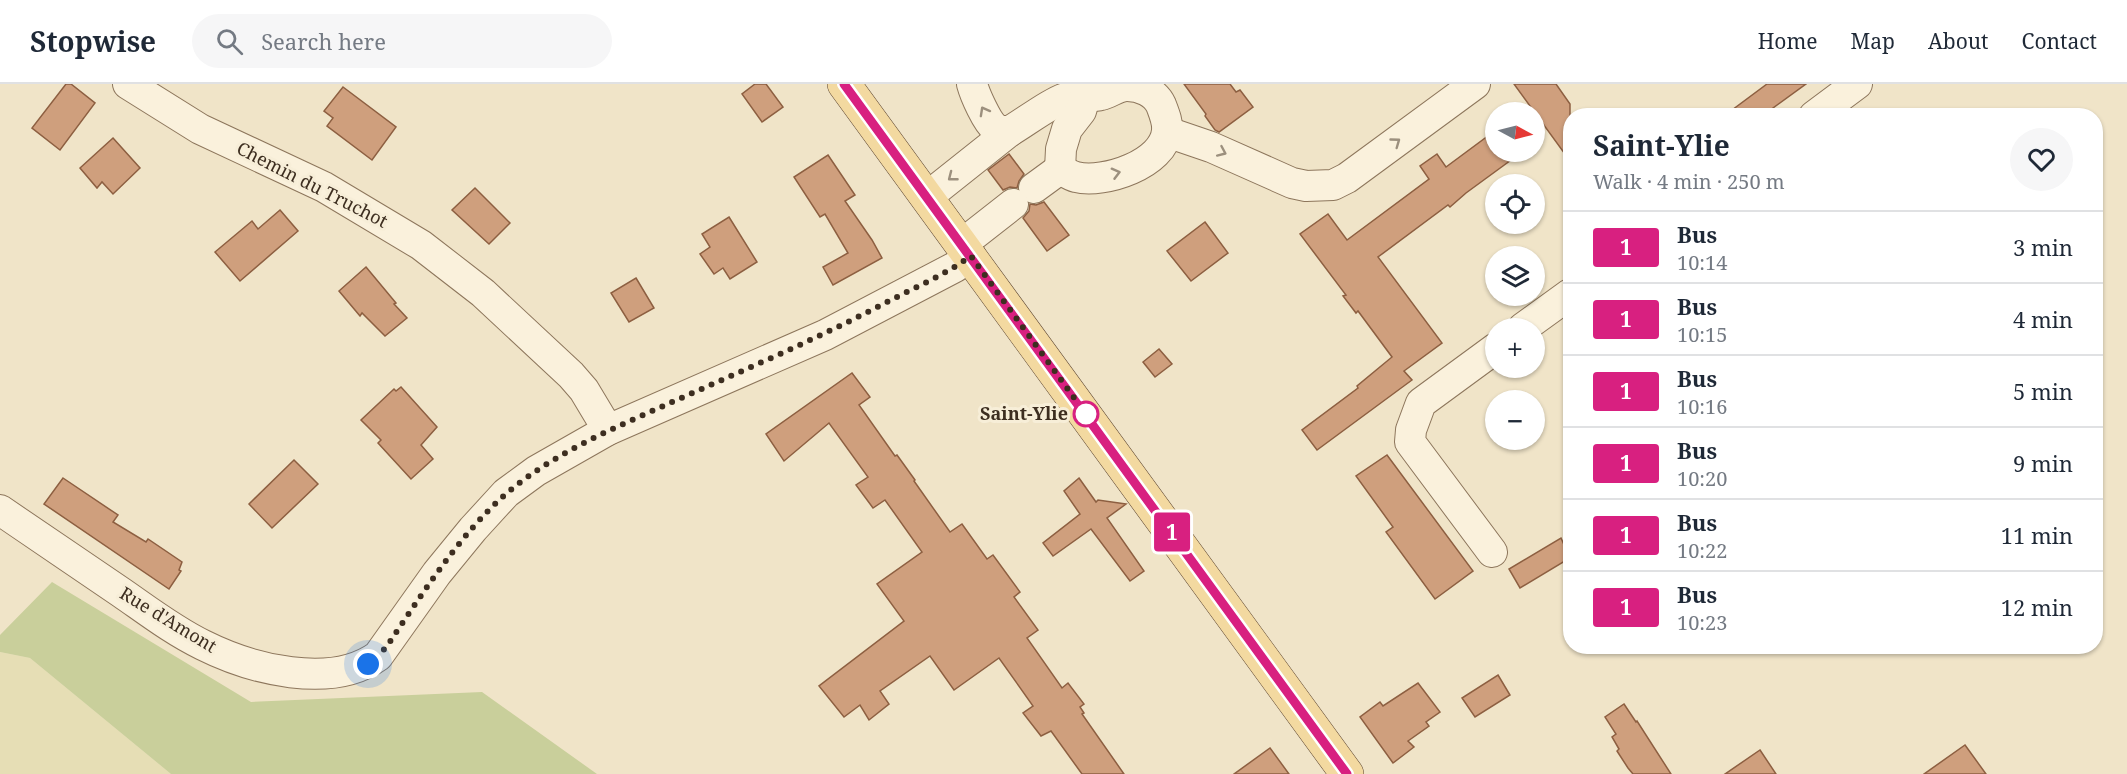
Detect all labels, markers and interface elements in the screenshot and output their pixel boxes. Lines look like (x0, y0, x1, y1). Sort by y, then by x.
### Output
search box (192, 14, 612, 68)
text: Stopwise (30, 22, 156, 60)
icon: search (213, 25, 246, 58)
text: Search here (261, 26, 386, 56)
text: Home (1758, 27, 1818, 55)
text: Map (1851, 27, 1895, 55)
text: About (1928, 27, 1989, 55)
text: Contact (2022, 27, 2097, 55)
north arrow (1485, 102, 1545, 162)
map controls (1485, 102, 1545, 450)
one-way arrow (980, 106, 991, 117)
text: Saint-Ylie (1593, 126, 1730, 164)
button: heart (2010, 128, 2073, 191)
street label: Chemin du Truchot (233, 136, 392, 233)
one-way arrow (1390, 138, 1401, 149)
one-way arrow (1216, 145, 1227, 157)
one-way arrow (1111, 168, 1121, 181)
text: Walk · 4 min · 250 m (1593, 168, 1785, 195)
one-way arrow (948, 170, 959, 181)
button: locate (1485, 174, 1545, 234)
text: Bus (1677, 219, 1717, 249)
text: 3 min (2013, 232, 2073, 262)
text: 1 (1620, 233, 1632, 261)
button: layers (1485, 246, 1545, 306)
text: 10:14 (1677, 249, 1727, 276)
text: Bus (1677, 291, 1717, 321)
text: 4 min (2013, 304, 2073, 334)
text: 1 (1620, 305, 1632, 333)
button: + (1485, 318, 1545, 378)
text: 10:15 (1677, 321, 1727, 348)
text: Bus (1677, 363, 1717, 393)
text: 5 min (2013, 376, 2073, 406)
text: 1 (1620, 377, 1632, 405)
button: − (1485, 390, 1545, 450)
text: 10:16 (1677, 393, 1727, 420)
place label: Saint-Ylie (980, 401, 1068, 425)
marker: Saint-Ylie (1073, 401, 1099, 427)
text: Bus (1677, 435, 1717, 465)
text: 9 min (2013, 448, 2073, 478)
text: 1 (1620, 449, 1632, 477)
text: 10:20 (1677, 465, 1727, 492)
text: Bus (1677, 507, 1717, 537)
line badge: 1 (1152, 512, 1192, 552)
text: 1 (1166, 518, 1178, 546)
text: 11 min (2001, 520, 2073, 550)
text: 1 (1620, 521, 1632, 549)
text: 10:22 (1677, 537, 1727, 564)
text: Bus (1677, 579, 1717, 609)
street label: Rue d'Amont (116, 581, 221, 658)
text: 12 min (2001, 592, 2073, 622)
text: 1 (1620, 593, 1632, 621)
text: 10:23 (1677, 609, 1727, 636)
your location (353, 649, 383, 679)

